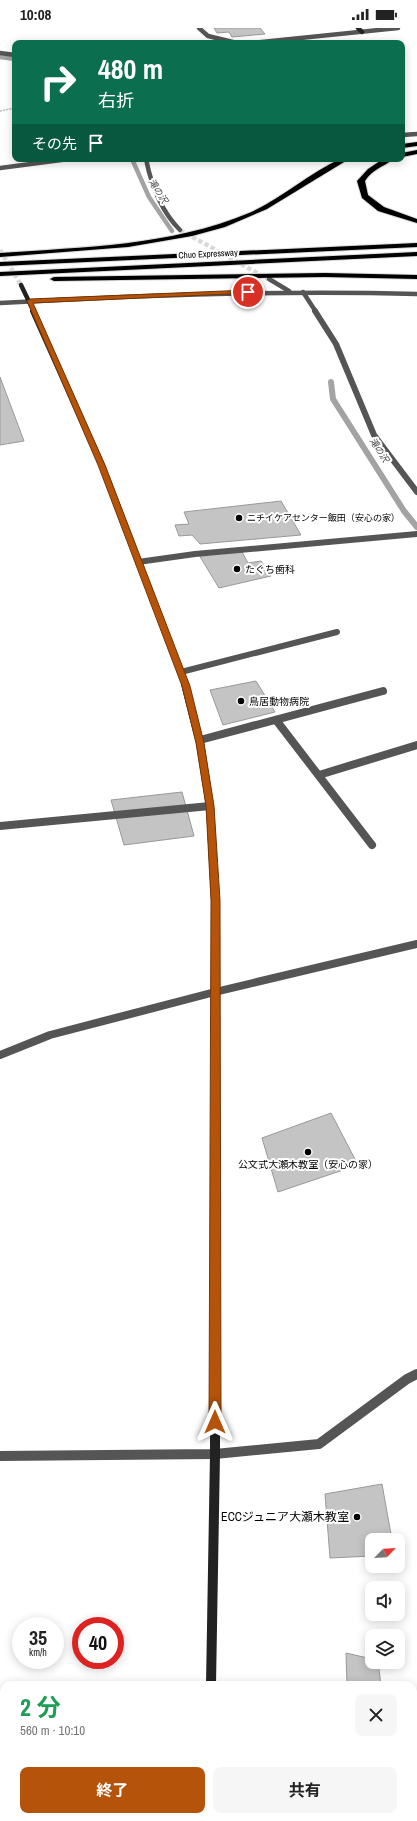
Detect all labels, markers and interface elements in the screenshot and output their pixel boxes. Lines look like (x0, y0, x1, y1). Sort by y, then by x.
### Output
text: 10:08 (20, 4, 51, 25)
text: 480 m (98, 50, 163, 88)
icon: right (32, 56, 84, 108)
text: 右折 (98, 88, 134, 113)
icon: arrive (85, 132, 107, 154)
text: その先 (32, 133, 77, 154)
water label: 滝の沢 (146, 176, 171, 206)
street label: Chuo Expressway (178, 246, 238, 262)
pin (231, 275, 265, 309)
icon: arrive (237, 281, 259, 303)
water label: 滝の沢 (367, 435, 392, 465)
place label: ニチイケアセンター飯田（安心の家） (247, 512, 400, 524)
marker: ニチイケアセンター飯田（安心の家） (234, 513, 244, 523)
place label: たぐち歯科 (245, 563, 295, 576)
marker: たぐち歯科 (232, 564, 242, 574)
place label: 鳥居動物病院 (249, 695, 309, 708)
marker: 鳥居動物病院 (236, 696, 246, 706)
marker: 公文式大瀬木教室（安心の家） (303, 1147, 313, 1157)
place label: 公文式大瀬木教室（安心の家） (238, 1158, 378, 1171)
position arrow (194, 1401, 236, 1443)
place label: ECCジュニア大瀬木教室 (221, 1509, 349, 1525)
marker: ECCジュニア大瀬木教室 (352, 1512, 362, 1522)
north arrow (365, 1533, 405, 1573)
map controls (365, 1533, 405, 1669)
button: sound (365, 1581, 405, 1621)
speed limit sign: 40 (72, 1617, 124, 1669)
text: 35 (29, 1624, 47, 1651)
button: layers (365, 1629, 405, 1669)
text: km/h (29, 1646, 47, 1659)
text: 2 分 (20, 1691, 60, 1723)
button: close (355, 1694, 397, 1736)
text: 560 m · 10:10 (20, 1722, 85, 1739)
button: 終了 (20, 1767, 205, 1813)
button: 共有 (213, 1767, 397, 1813)

